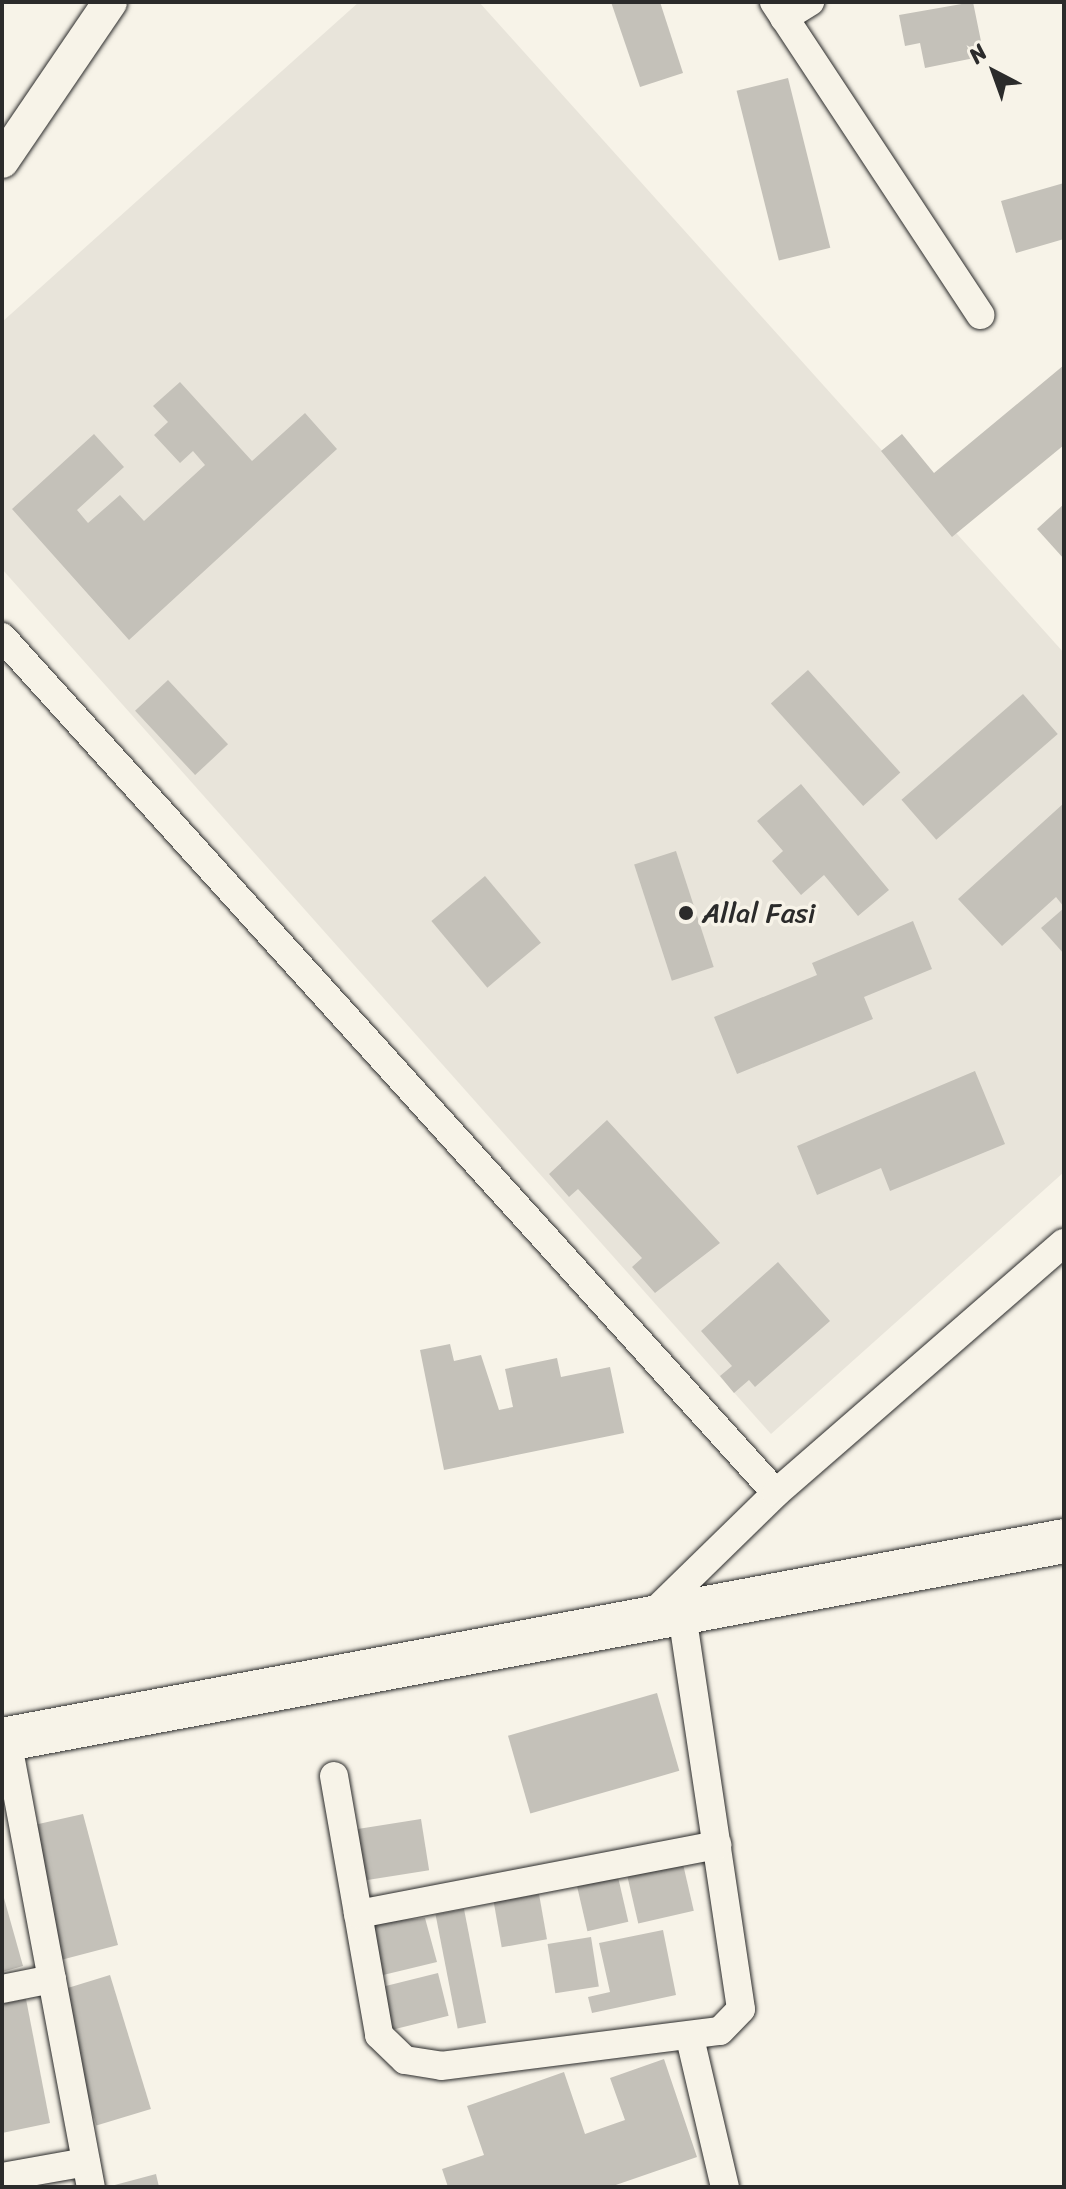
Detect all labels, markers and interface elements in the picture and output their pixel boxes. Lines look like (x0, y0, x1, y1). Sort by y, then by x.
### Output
north arrow (954, 32, 1034, 112)
text: N (959, 34, 996, 73)
place label: Allal Fasi (702, 896, 816, 930)
marker: Allal Fasi (677, 904, 695, 922)

